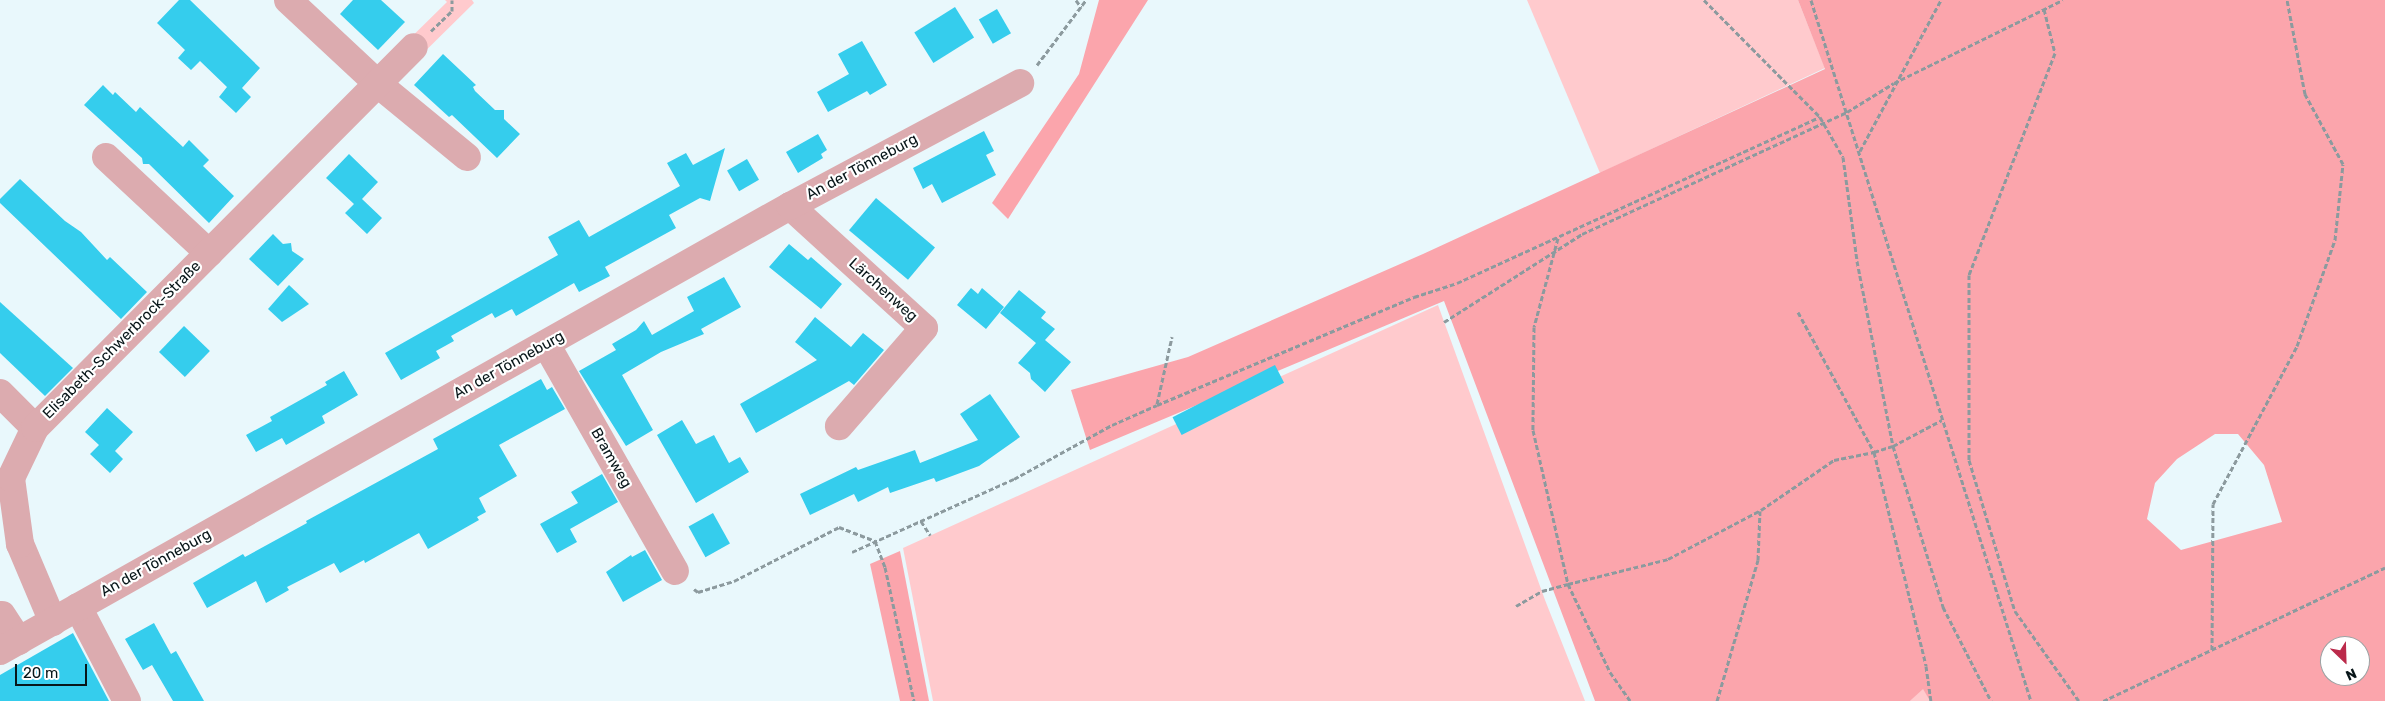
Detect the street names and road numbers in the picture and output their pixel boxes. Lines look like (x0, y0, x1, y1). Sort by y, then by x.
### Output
street label: An der Tönneburg (803, 130, 921, 204)
street label: Lärchenweg (845, 254, 921, 326)
street label: Elisabeth-Schwerbrock-Straße (39, 257, 205, 423)
street label: An der Tönneburg (450, 327, 568, 403)
street label: Bramweg (587, 425, 635, 491)
street label: An der Tönneburg (97, 525, 215, 601)

